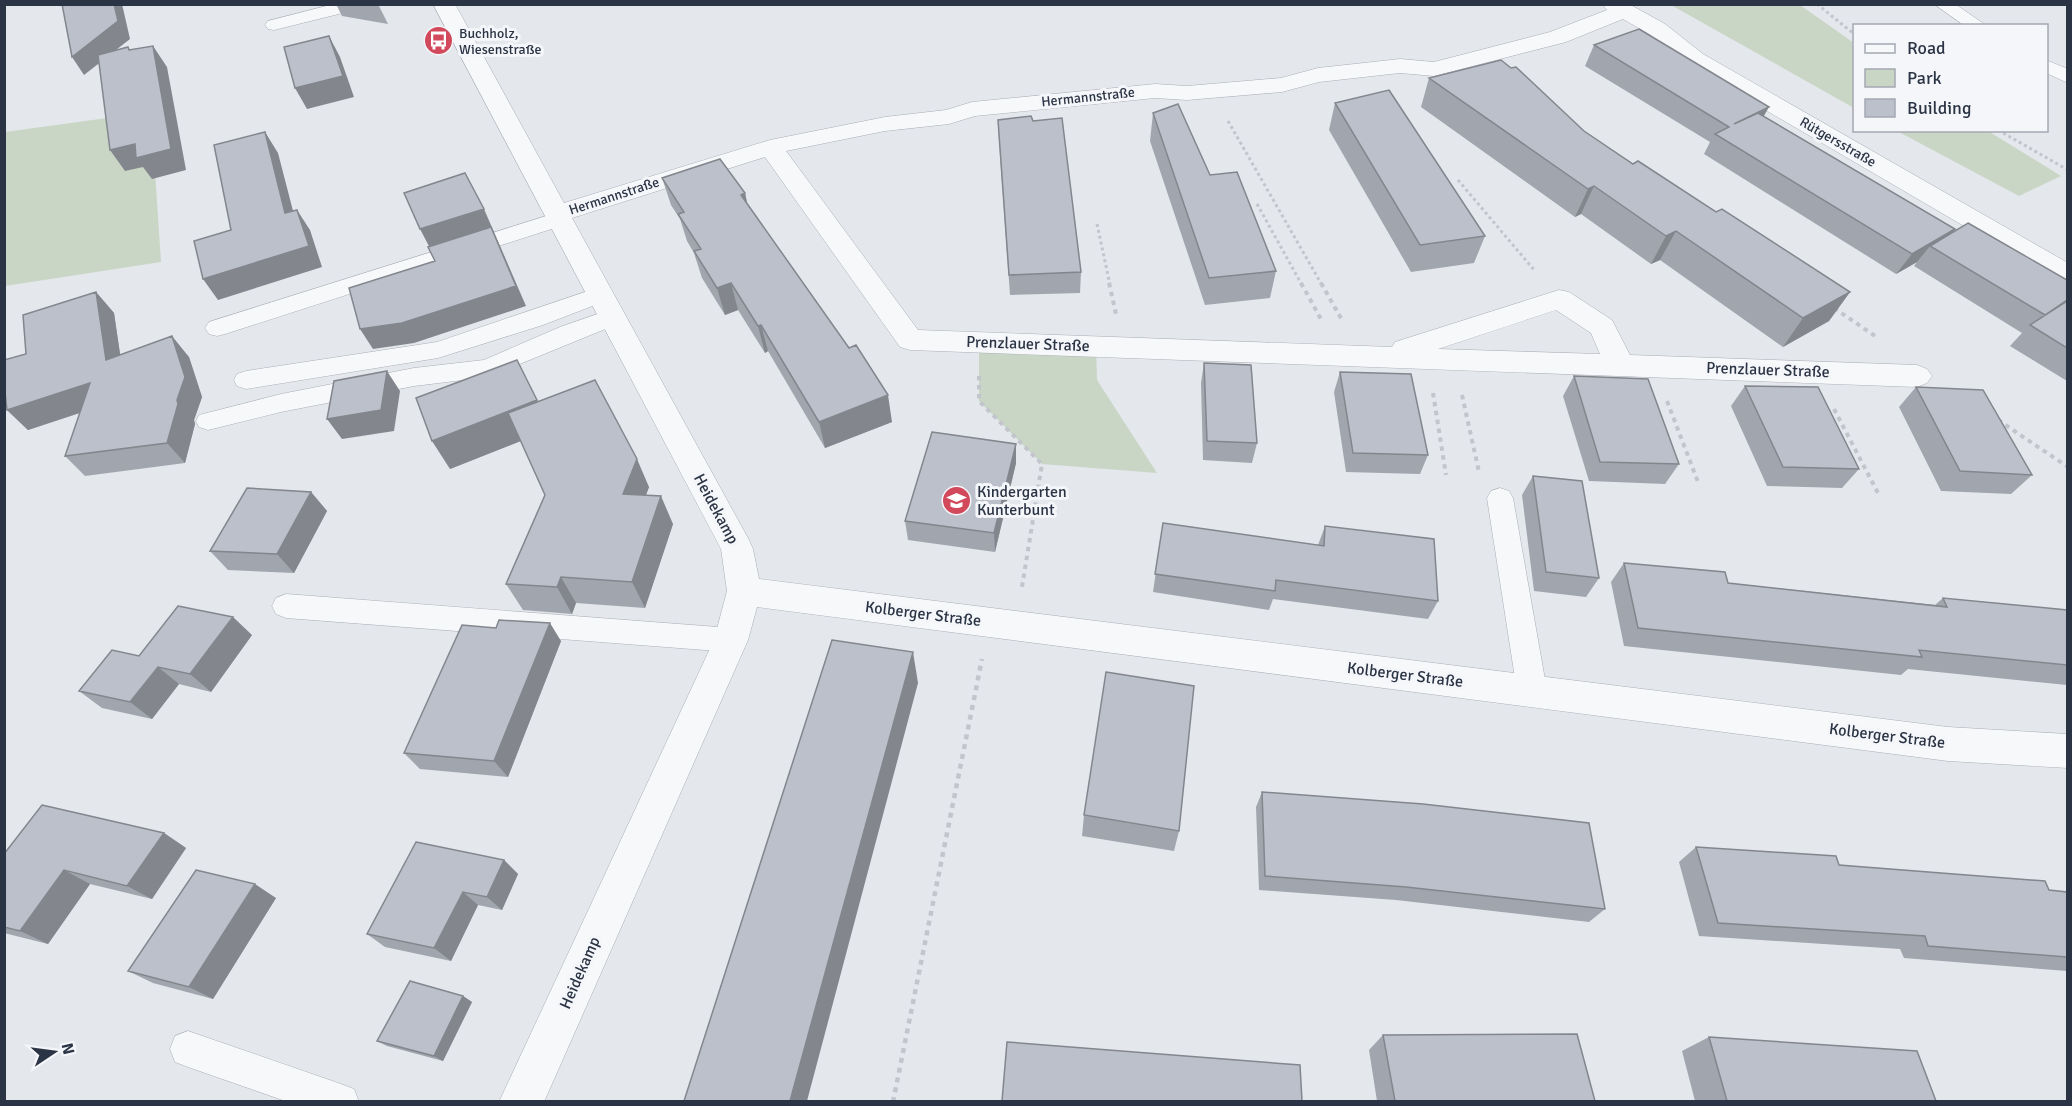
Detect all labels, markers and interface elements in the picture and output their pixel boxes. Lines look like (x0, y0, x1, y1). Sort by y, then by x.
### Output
legend (1853, 24, 2048, 132)
bus stop icon: Buchholz, Wiesenstraße (422, 25, 454, 57)
place label: Buchholz, Wiesenstraße (459, 25, 541, 58)
text: Road (1907, 37, 1946, 59)
text: Park (1907, 67, 1942, 89)
street label: Hermannstraße (1040, 84, 1136, 110)
text: Building (1907, 97, 1971, 119)
street label: Rütgersstraße (1797, 113, 1879, 171)
street label: Hermannstraße (567, 173, 661, 219)
street label: Prenzlauer Straße (966, 332, 1090, 356)
street label: Prenzlauer Straße (1706, 358, 1830, 382)
street label: Heidekamp (689, 470, 743, 548)
place label: Kindergarten Kunterbunt (977, 482, 1067, 520)
school or university icon: Kindergarten Kunterbunt (940, 485, 972, 517)
street label: Kolberger Straße (864, 597, 982, 631)
street label: Kolberger Straße (1346, 658, 1464, 692)
street label: Kolberger Straße (1828, 719, 1946, 753)
street label: Heidekamp (555, 934, 605, 1012)
north arrow (24, 1022, 84, 1082)
text: N (57, 1041, 79, 1057)

